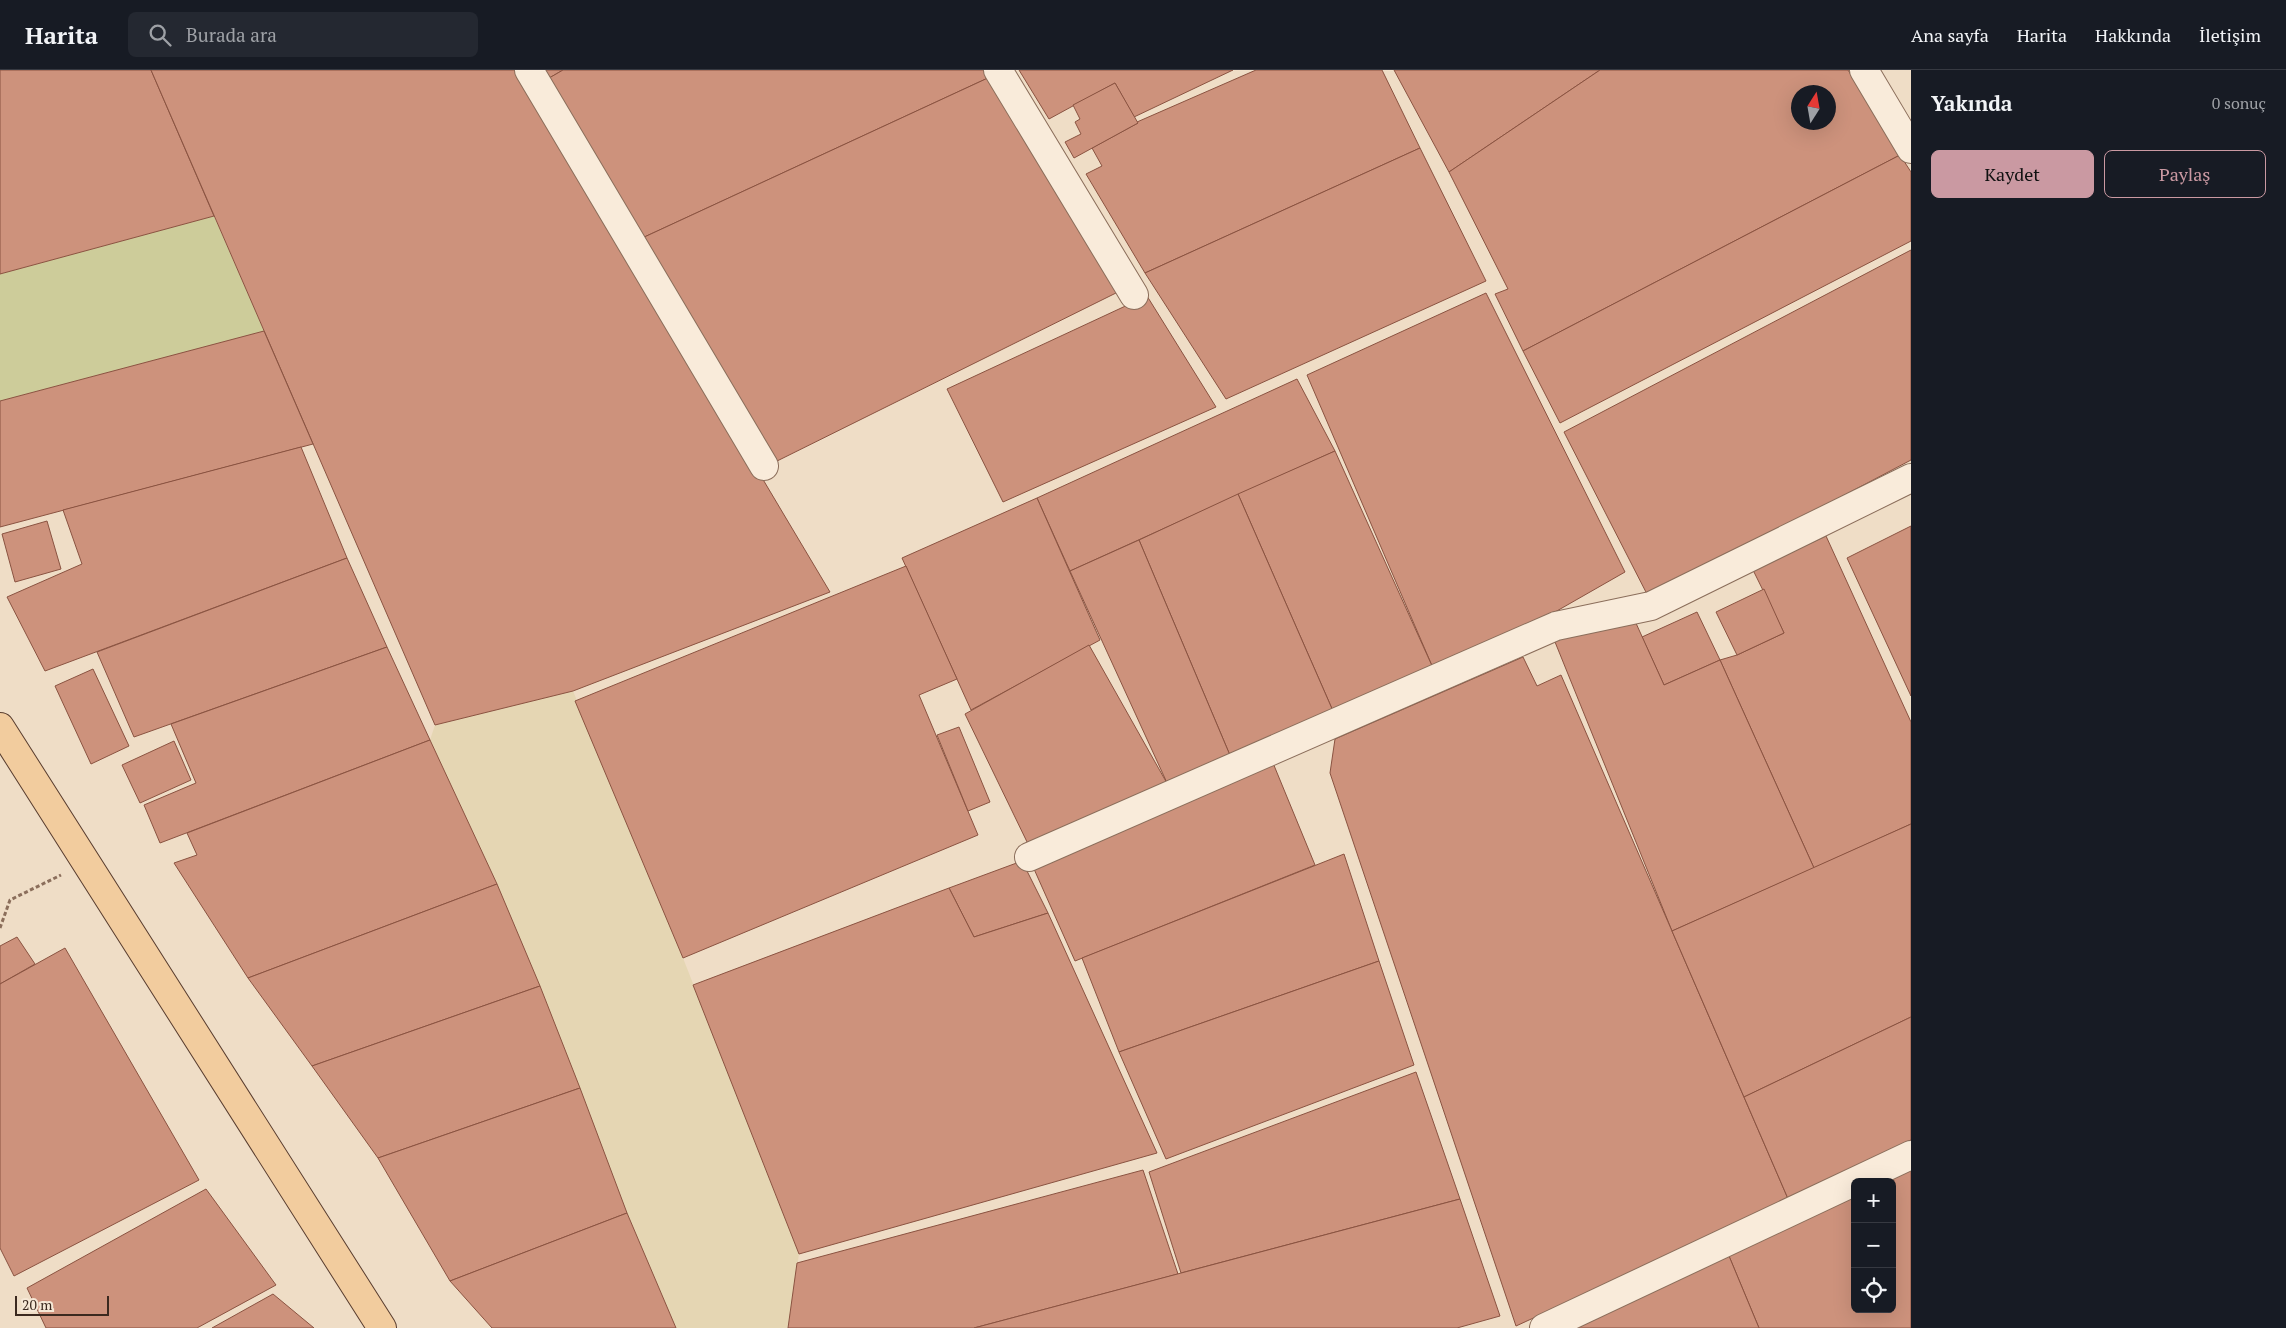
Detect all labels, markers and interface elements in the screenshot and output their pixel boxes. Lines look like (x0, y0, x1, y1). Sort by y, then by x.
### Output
search box (128, 12, 478, 57)
text: Harita (25, 19, 98, 51)
icon: search (146, 21, 174, 49)
text: Burada ara (186, 22, 277, 47)
text: Ana sayfa (1911, 23, 1989, 47)
text: Harita (2017, 23, 2067, 47)
text: Hakkında (2095, 23, 2171, 47)
text: İletişim (2199, 23, 2261, 47)
north arrow (1791, 85, 1836, 130)
text: Yakında (1931, 89, 2012, 117)
text: 0 sonuç (2212, 92, 2266, 114)
button: Kaydet (1931, 150, 2094, 198)
button: Paylaş (2104, 150, 2266, 198)
map controls (1851, 1178, 1896, 1313)
button: + (1851, 1178, 1896, 1223)
button: − (1851, 1223, 1896, 1268)
button: locate (1851, 1268, 1896, 1313)
scale bar (15, 1293, 109, 1316)
text: 20 m (22, 1295, 52, 1314)

